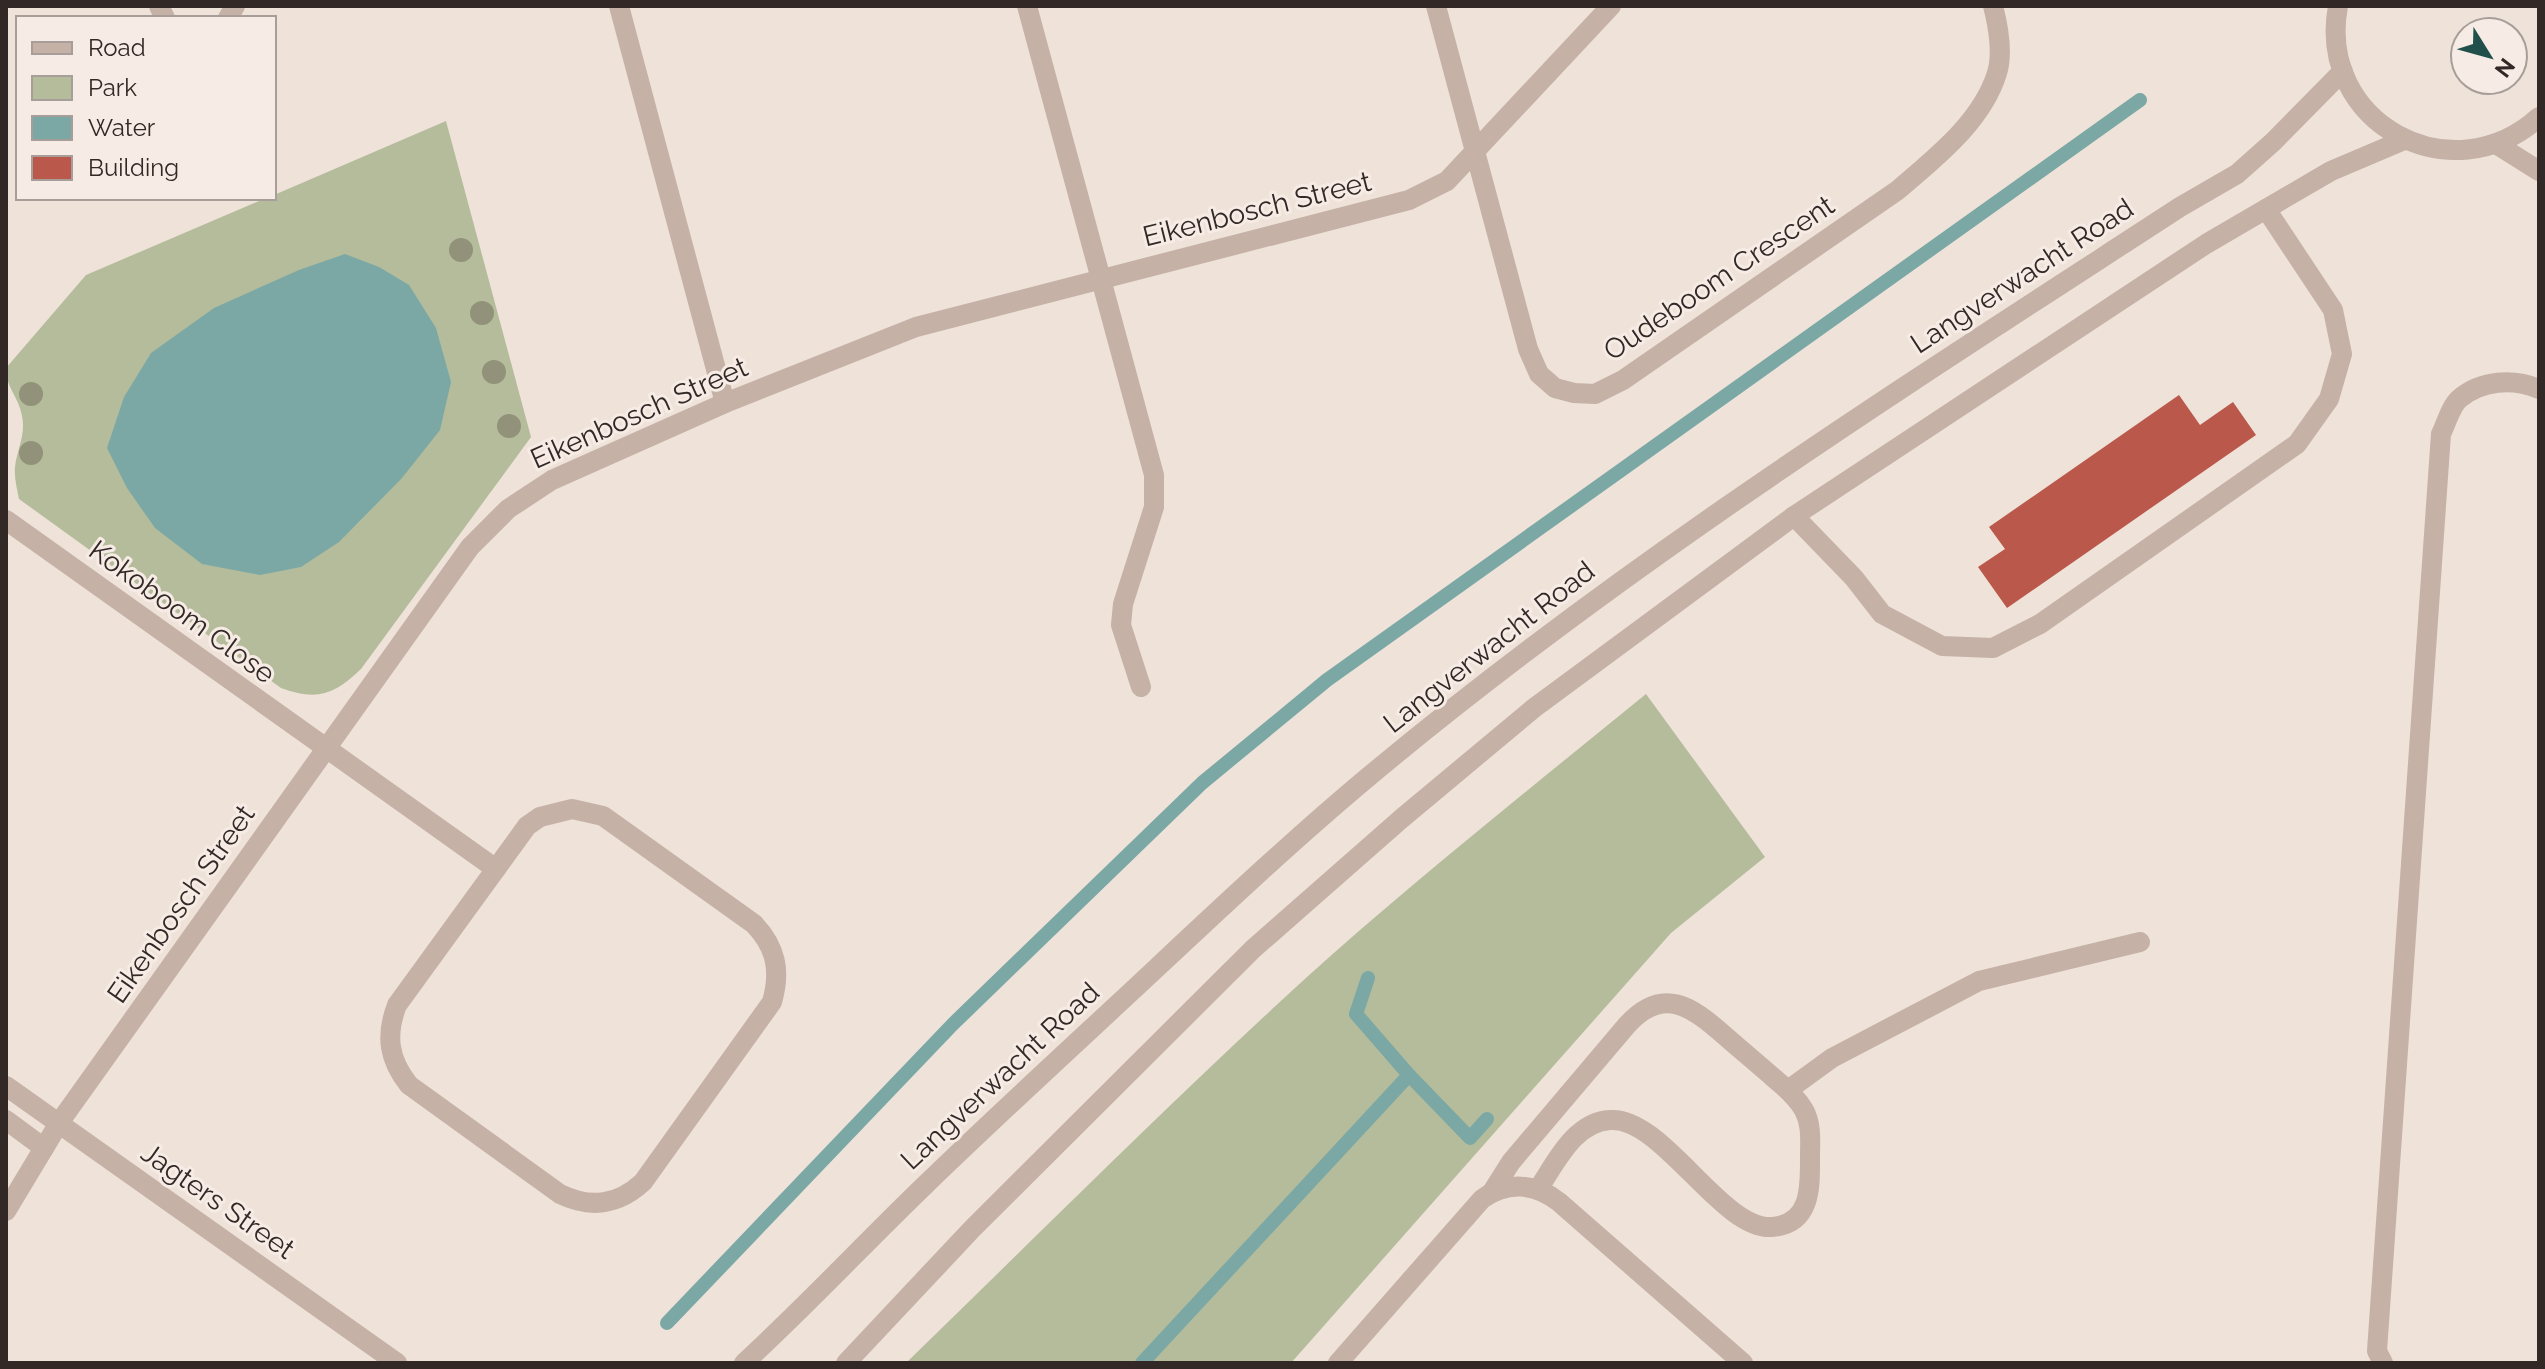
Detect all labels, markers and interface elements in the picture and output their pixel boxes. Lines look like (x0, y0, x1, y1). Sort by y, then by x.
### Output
legend (16, 16, 276, 200)
north arrow (2449, 16, 2529, 96)
text: Road (88, 33, 146, 62)
text: N (2490, 54, 2520, 83)
text: Park (88, 73, 137, 102)
text: Water (88, 113, 156, 142)
text: Building (88, 153, 179, 182)
street label: Eikenbosch Street (1140, 165, 1375, 253)
street label: Oudeboom Crescent (1598, 188, 1841, 367)
street label: Langverwacht Road (1904, 192, 2140, 360)
street label: Eikenbosch Street (525, 350, 753, 476)
street label: Kokoboom Close (83, 534, 281, 690)
street label: Langverwacht Road (1377, 554, 1601, 740)
street label: Eikenbosch Street (100, 798, 262, 1009)
street label: Langverwacht Road (894, 976, 1106, 1176)
street label: Jagters Street (135, 1136, 301, 1266)

